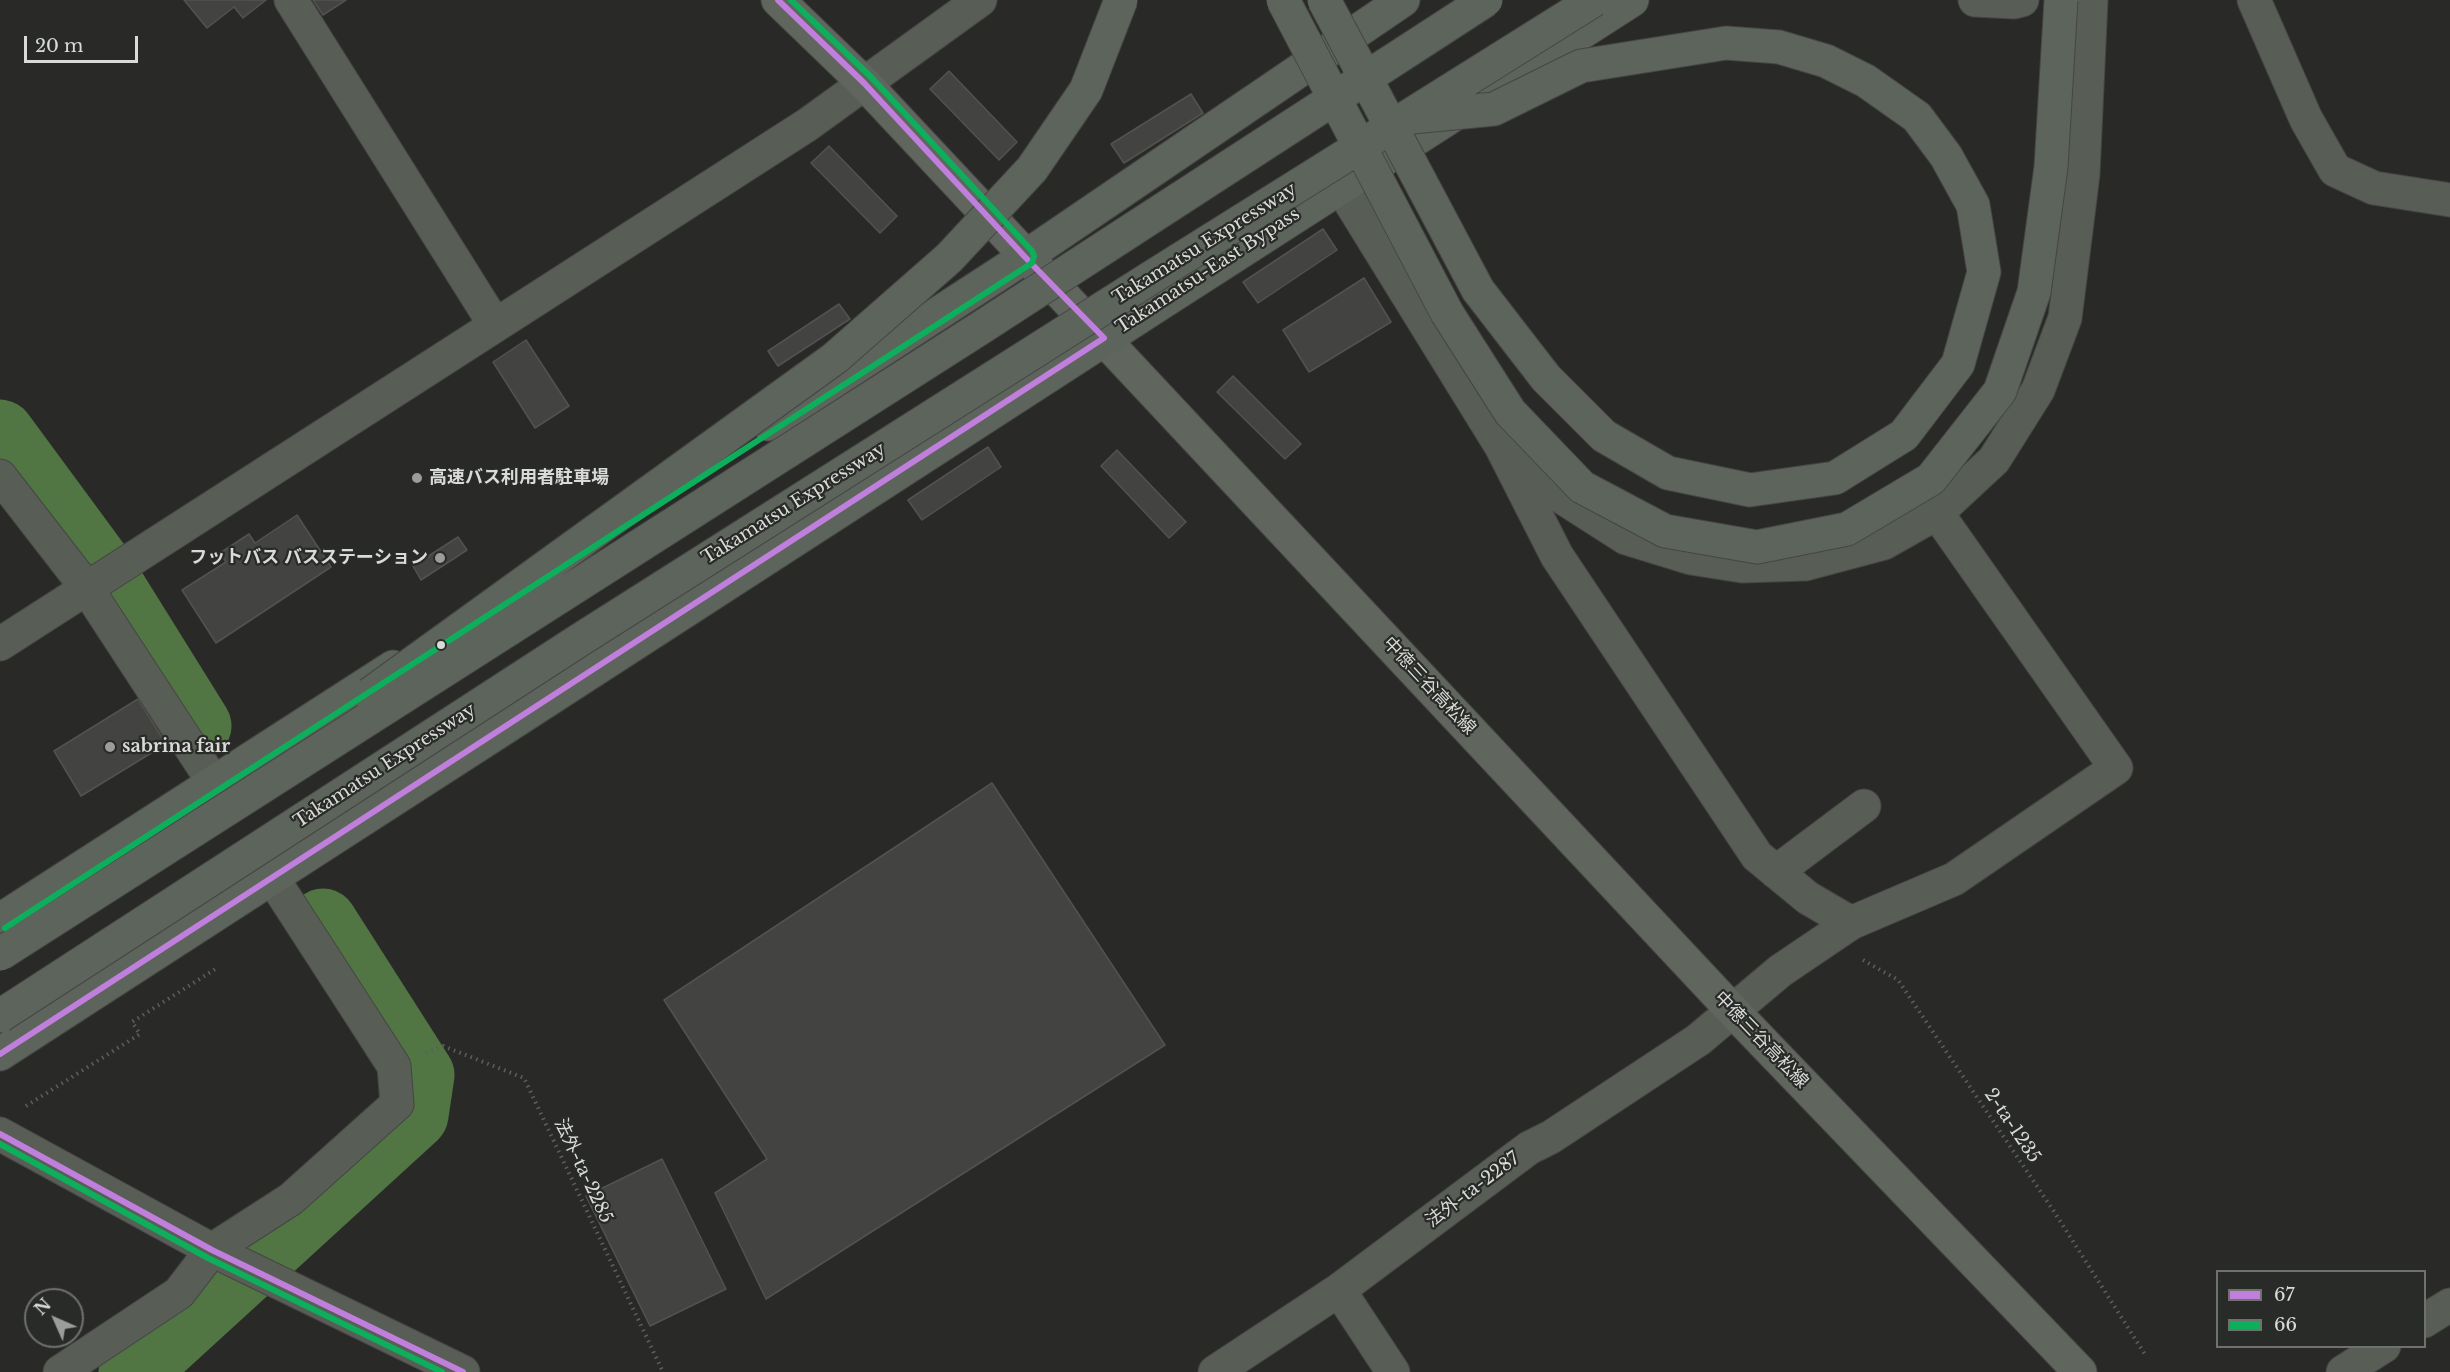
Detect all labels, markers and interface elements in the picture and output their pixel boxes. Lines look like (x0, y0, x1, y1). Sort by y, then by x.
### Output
scale bar (27, 24, 141, 62)
text: 20 m (35, 35, 83, 57)
street label: Takamatsu Expressway (1109, 179, 1301, 309)
street label: Takamatsu-East Bypass (1112, 203, 1304, 339)
street label: Takamatsu Expressway (698, 439, 890, 569)
place label: 高速バス利用者駐車場 (429, 467, 609, 489)
marker: 高速バス利用者駐車場 (410, 471, 424, 485)
place label: フットバス バスステーション (189, 547, 428, 569)
marker: フットバス バスステーション (433, 551, 447, 565)
street label: 中徳三谷高松線 (1378, 633, 1480, 739)
unlabelled marker (435, 639, 447, 651)
street label: Takamatsu Expressway (290, 699, 480, 833)
place label: sabrina fair (122, 736, 230, 758)
marker: sabrina fair (103, 740, 117, 754)
street label: 中徳三谷高松線 (1709, 987, 1813, 1093)
street label: 2-ta-1235 (1979, 1085, 2045, 1167)
street label: 法外-ta-2285 (549, 1115, 617, 1227)
street label: 法外-ta-2287 (1422, 1148, 1524, 1232)
legend (2216, 1270, 2426, 1348)
text: 67 (2274, 1284, 2295, 1306)
north arrow (24, 1288, 84, 1348)
text: N (30, 1294, 55, 1319)
text: 66 (2274, 1314, 2297, 1336)

